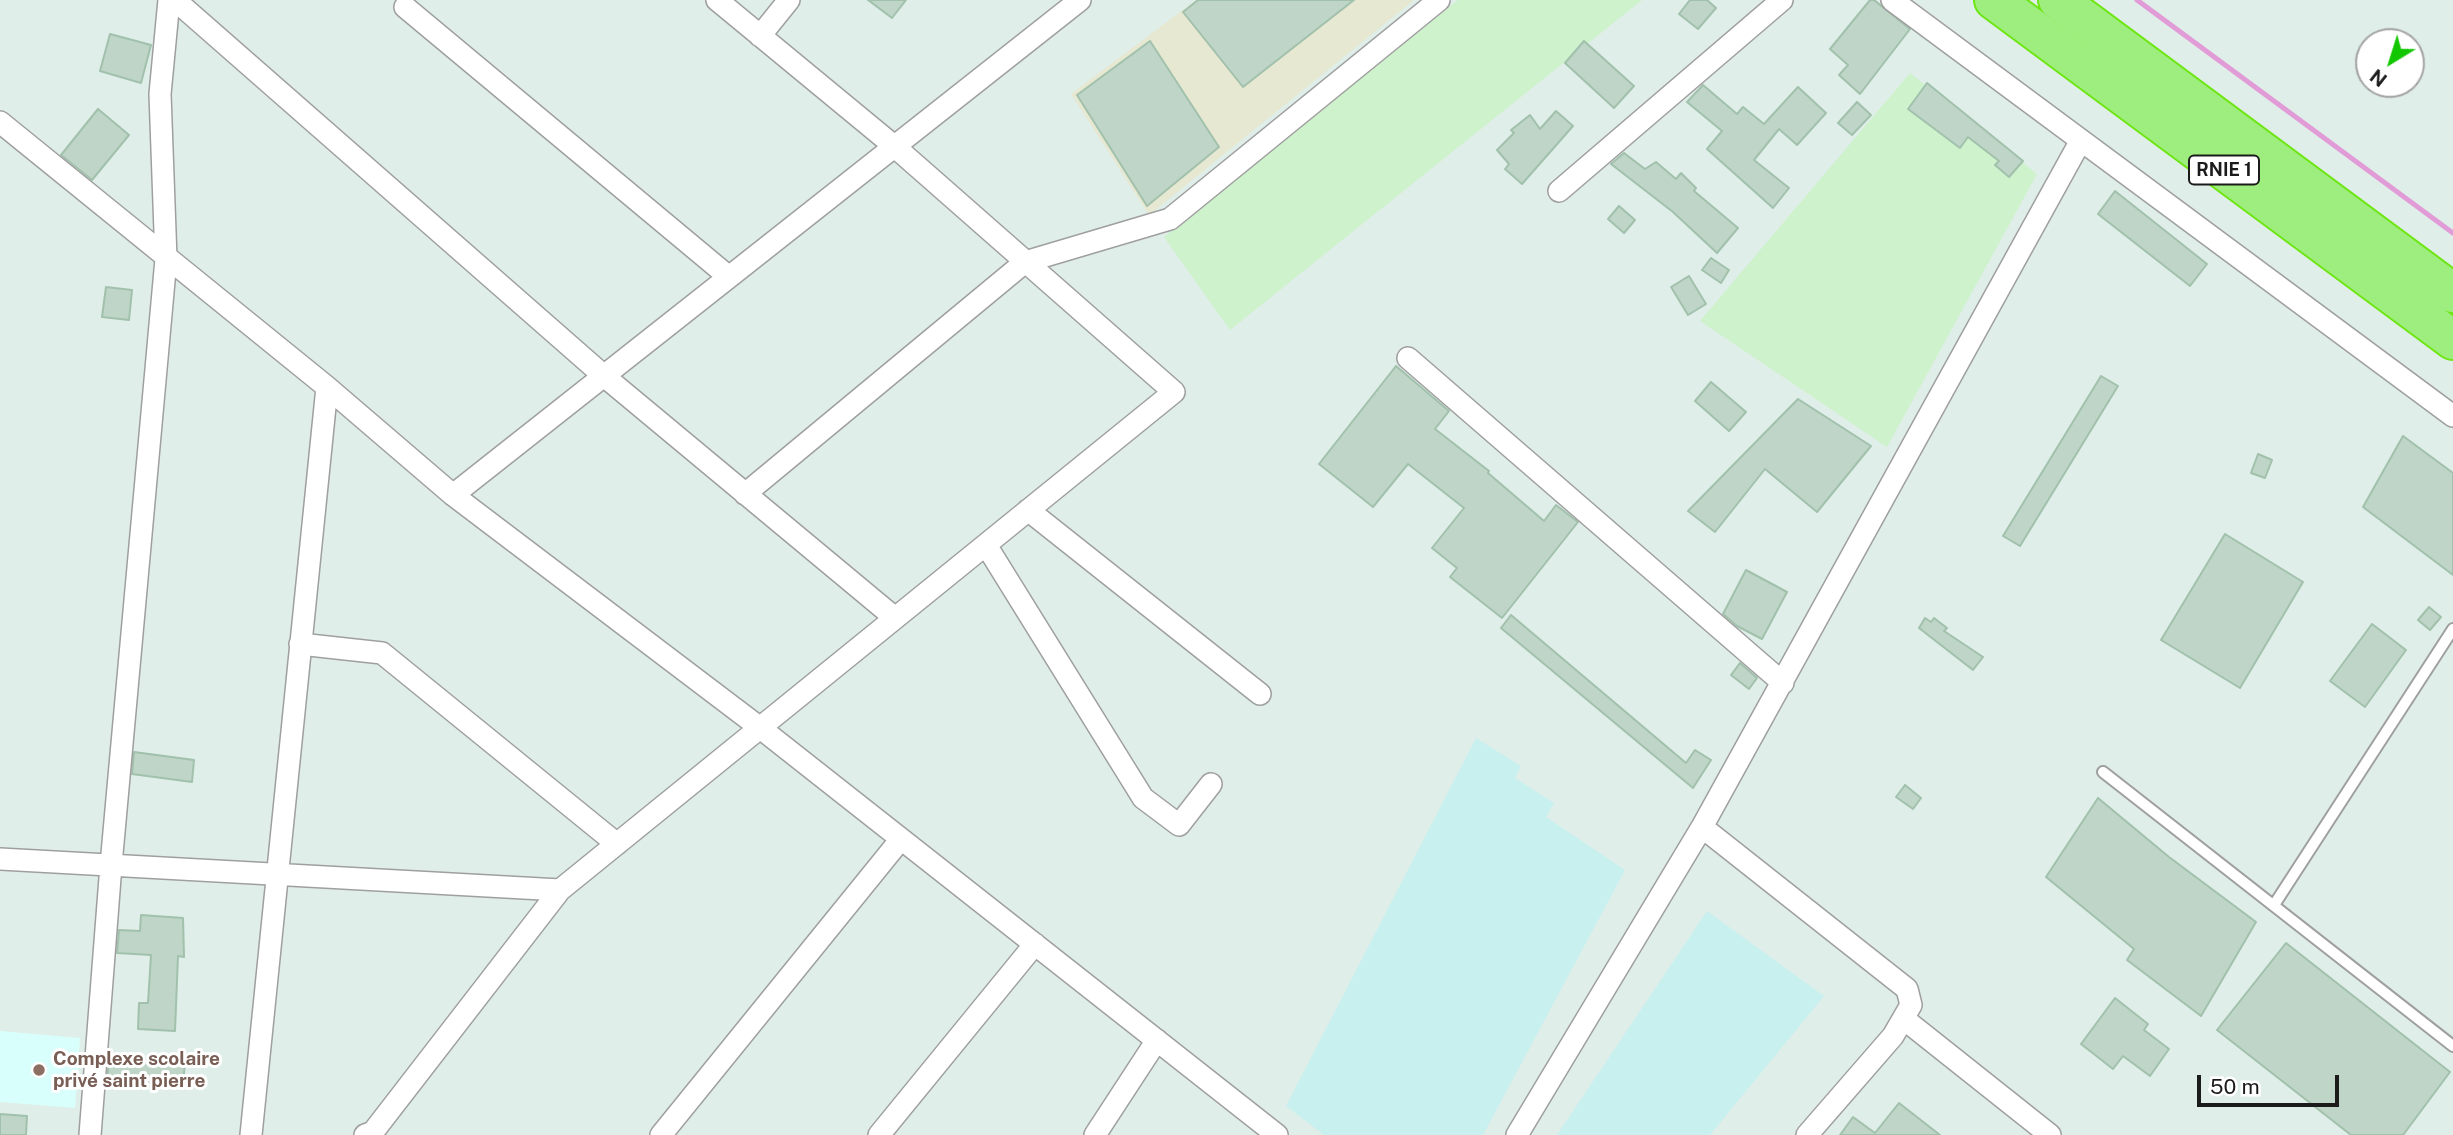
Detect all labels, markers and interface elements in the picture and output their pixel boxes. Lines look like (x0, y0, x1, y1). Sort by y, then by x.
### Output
north arrow (2355, 28, 2425, 98)
text: N (2366, 65, 2391, 91)
road number: RNIE 1 (2189, 155, 2259, 184)
place label: Complexe scolaire privé saint pierre (53, 1048, 220, 1092)
marker: Complexe scolaire privé saint pierre (31, 1062, 47, 1078)
scale bar (2201, 1062, 2343, 1106)
text: 50 m (2210, 1074, 2260, 1099)

